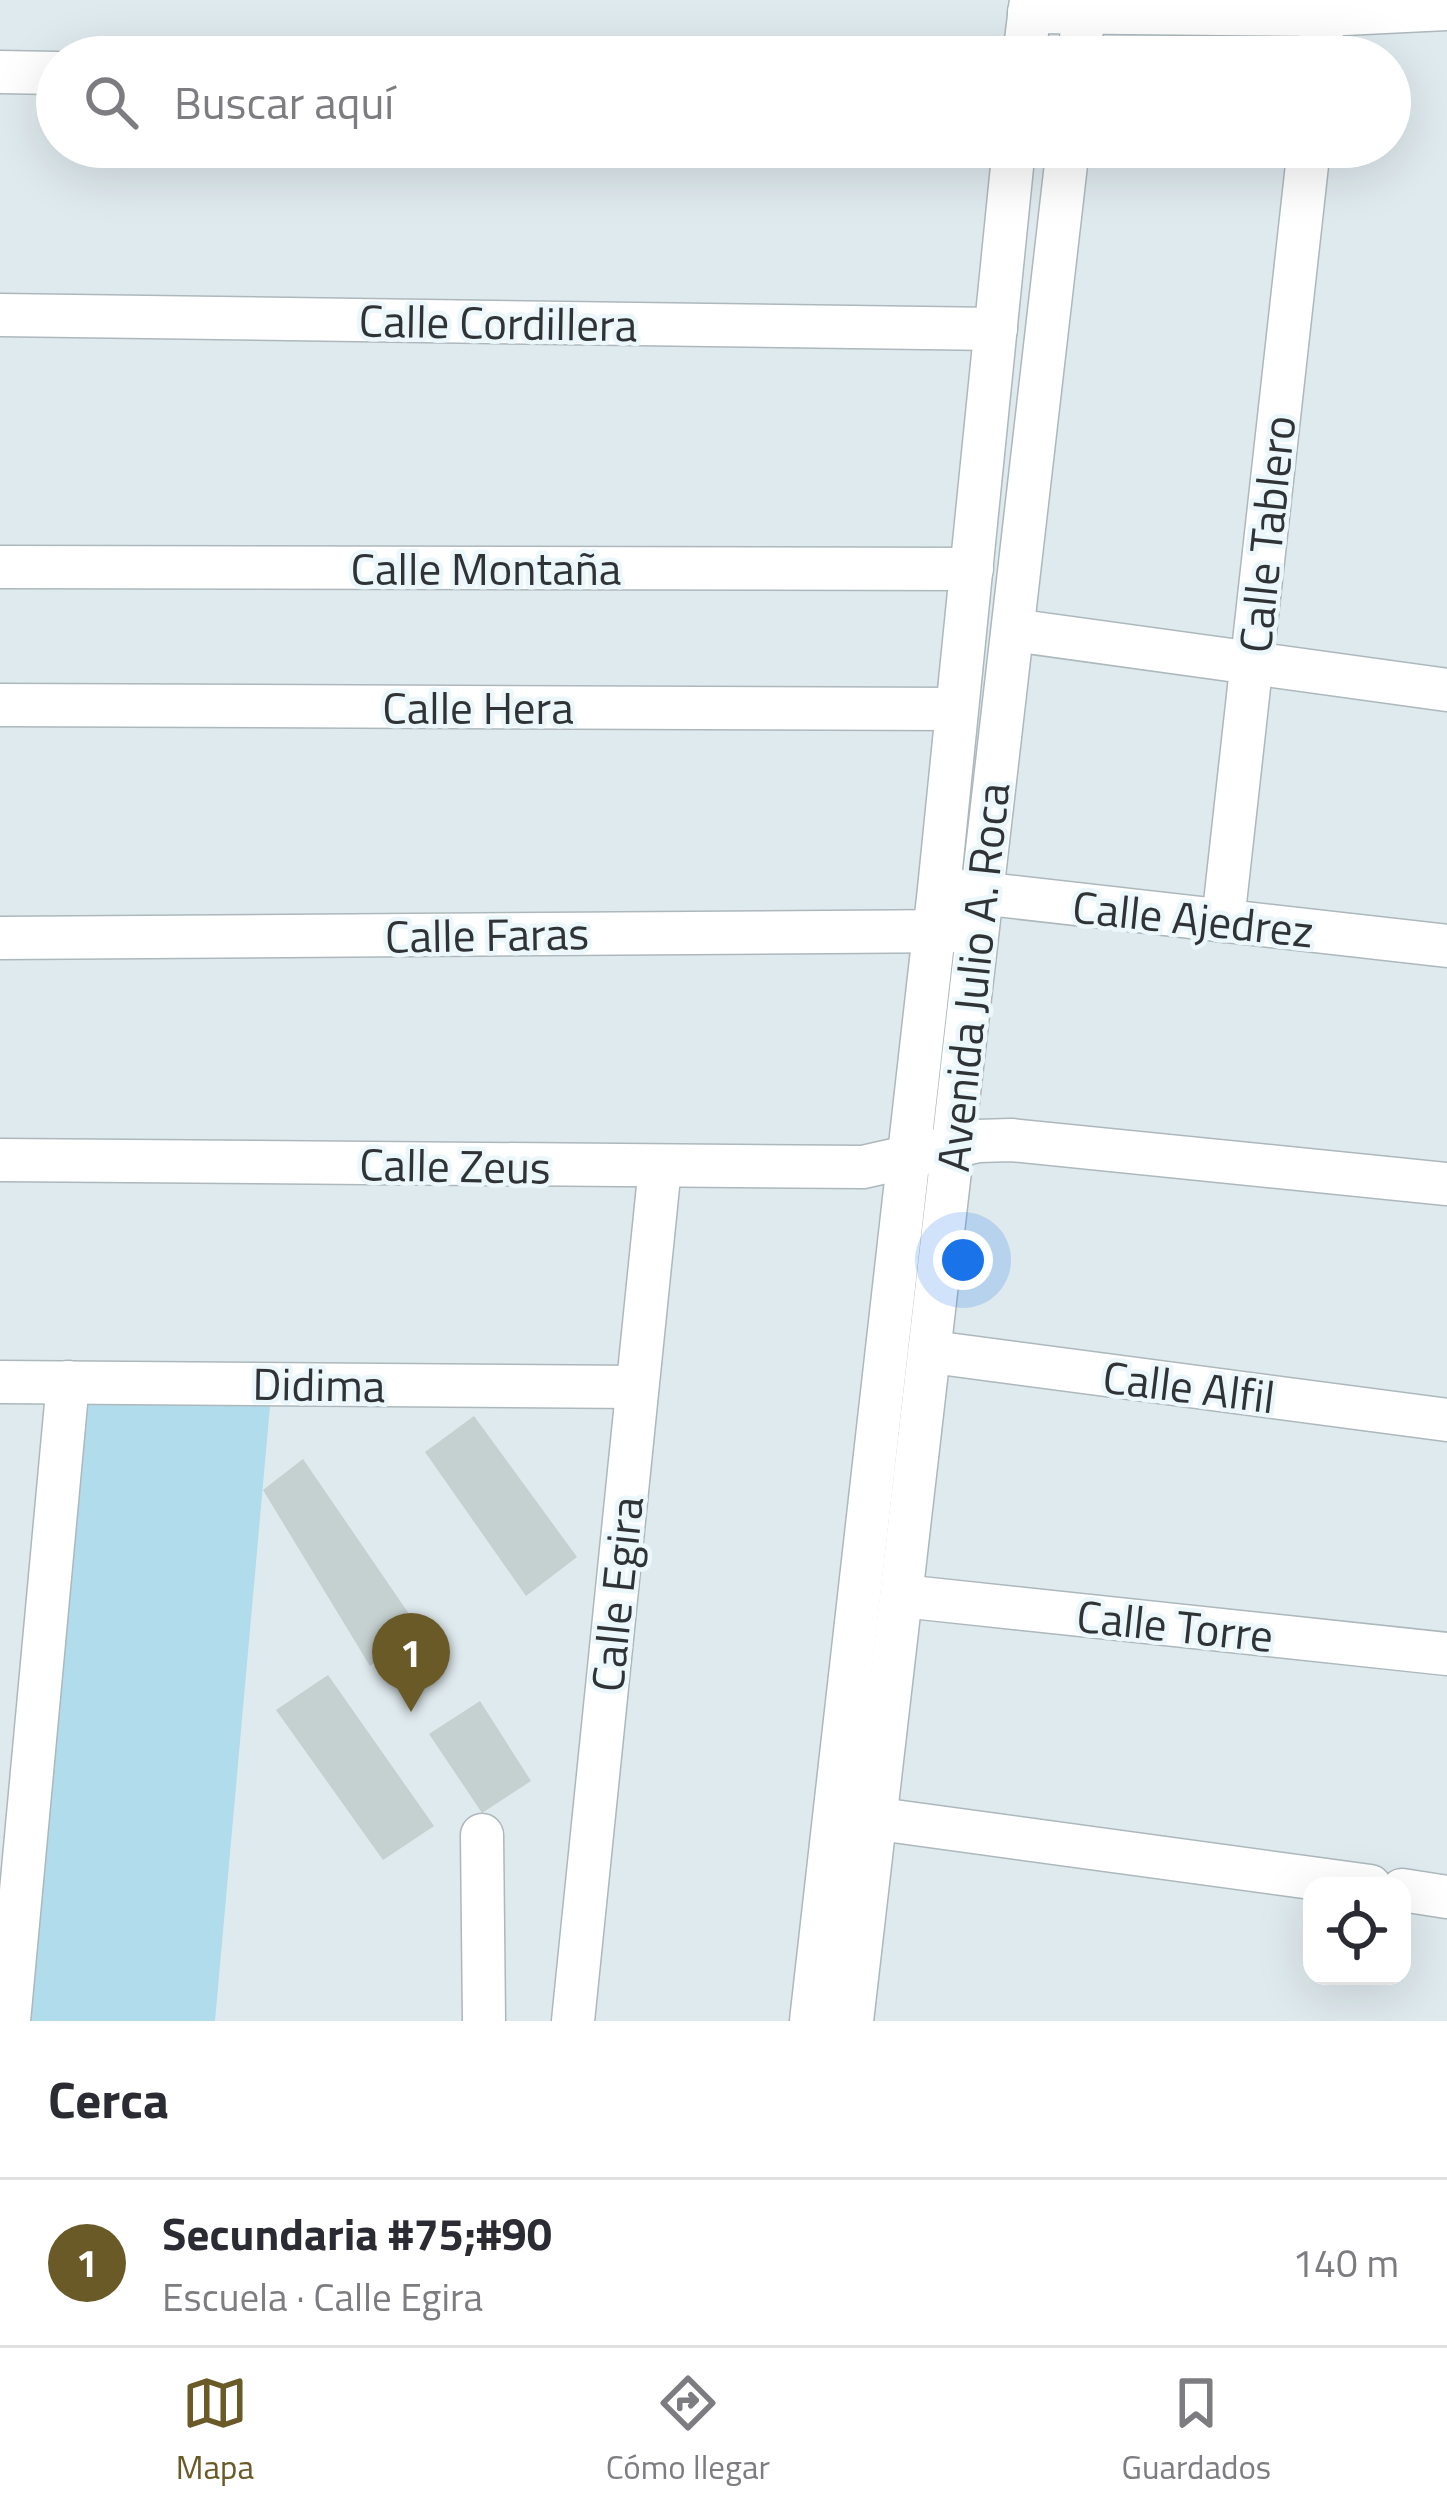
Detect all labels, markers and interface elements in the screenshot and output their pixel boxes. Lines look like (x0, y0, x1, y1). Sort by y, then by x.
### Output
search box (36, 36, 1411, 168)
text: Buscar aquí (174, 68, 394, 136)
icon: search (78, 69, 144, 135)
street label: Calle Cordillera (358, 286, 638, 358)
street label: Calle Tablero (1220, 412, 1312, 656)
street label: Calle Montaña (351, 534, 621, 602)
street label: Calle Hera (382, 673, 574, 741)
street label: Avenida Julio A. Roca (918, 779, 1026, 1175)
street label: Calle Ajedrez (1069, 872, 1317, 964)
street label: Calle Faras (384, 898, 590, 970)
street label: Calle Zeus (359, 1129, 551, 1201)
your location (933, 1230, 993, 1290)
street label: Calle Alfil (1099, 1342, 1279, 1430)
street label: Didima (252, 1349, 386, 1419)
street label: Calle Egira (572, 1493, 660, 1695)
street label: Calle Torre (1073, 1581, 1277, 1669)
pin: 1 (372, 1613, 450, 1712)
map controls (1303, 1877, 1411, 1985)
button: locate (1303, 1877, 1411, 1985)
text: Cerca (48, 2060, 169, 2138)
text: Secundaria #75;#90 (162, 2199, 552, 2267)
text: 1 (76, 2233, 98, 2292)
text: 140 m (1292, 2233, 1399, 2292)
text: Escuela · Calle Egira (162, 2267, 483, 2326)
tab: Mapa (176, 2370, 254, 2492)
tab: Cómo llegar (606, 2370, 770, 2492)
tab: Guardados (1122, 2370, 1271, 2492)

